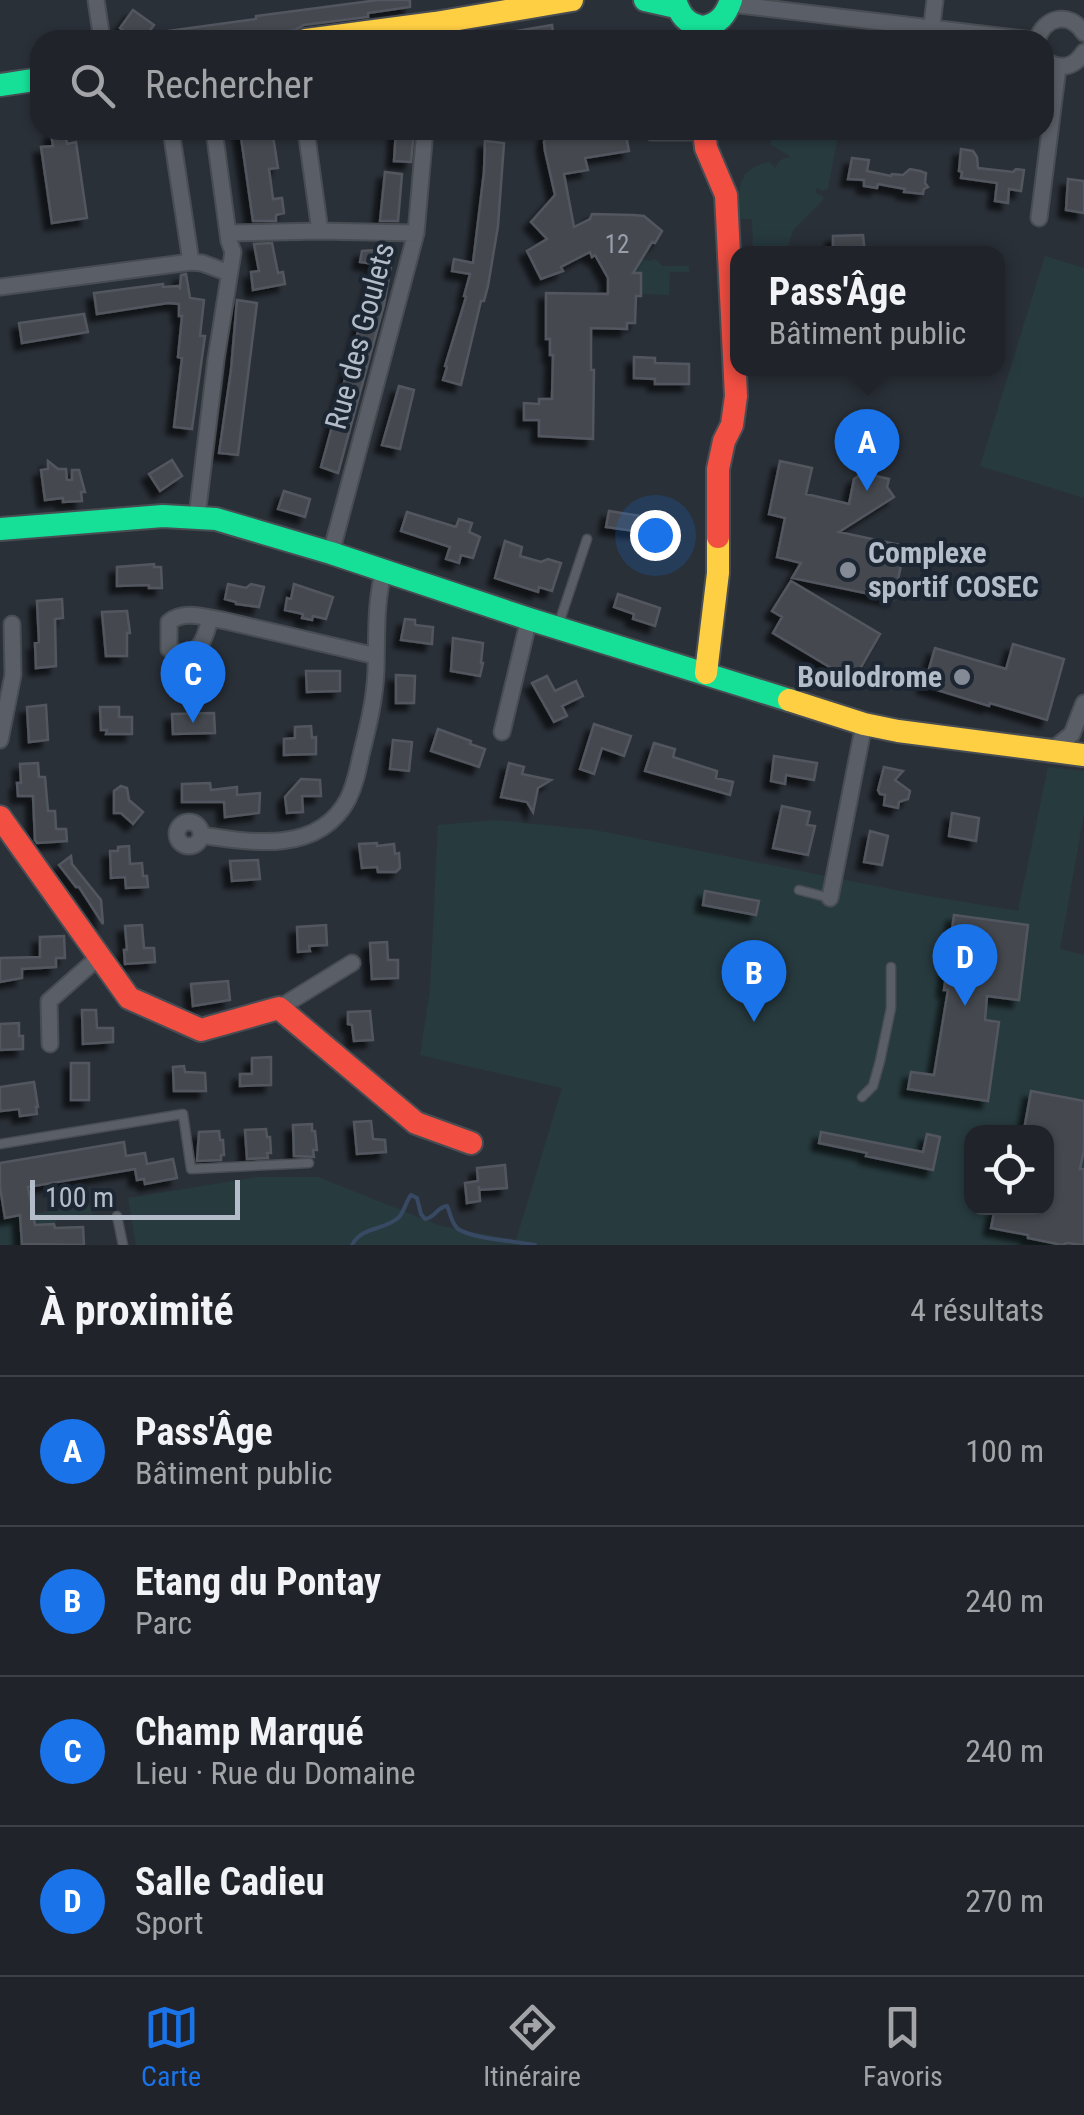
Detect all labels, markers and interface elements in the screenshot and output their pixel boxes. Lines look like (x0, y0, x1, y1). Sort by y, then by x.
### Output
search box (30, 30, 1054, 140)
icon: search (65, 58, 120, 113)
text: Rechercher (145, 63, 313, 107)
house number: 12 (605, 230, 629, 259)
street label: Rue des Goulets (318, 239, 401, 433)
popup (730, 246, 1005, 376)
text: Pass'Âge (769, 270, 906, 314)
text: Bâtiment public (769, 314, 966, 352)
pin: A (834, 408, 900, 491)
your location (630, 510, 681, 561)
place label: Complexe sportif COSEC (868, 535, 1039, 604)
marker: Complexe sportif COSEC (837, 559, 859, 581)
pin: C (160, 640, 226, 723)
place label: Boulodrome (797, 659, 942, 694)
marker: Boulodrome (951, 666, 973, 688)
pin: D (932, 924, 998, 1006)
pin: B (722, 940, 786, 1022)
map controls (964, 1125, 1054, 1215)
button: locate (964, 1125, 1054, 1215)
scale bar (30, 1175, 240, 1220)
text: 100 m (45, 1181, 114, 1214)
text: À proximité (40, 1286, 233, 1335)
text: 4 résultats (910, 1291, 1044, 1329)
text: Pass'Âge (135, 1410, 273, 1454)
text: A (63, 1432, 82, 1470)
text: 100 m (965, 1432, 1044, 1470)
text: Bâtiment public (135, 1454, 333, 1492)
text: Etang du Pontay (135, 1560, 381, 1604)
text: B (64, 1582, 81, 1620)
text: 240 m (965, 1582, 1044, 1620)
text: Parc (135, 1604, 192, 1642)
text: Champ Marqué (135, 1710, 364, 1754)
text: C (63, 1732, 82, 1770)
text: 240 m (965, 1732, 1044, 1770)
text: Lieu · Rue du Domaine (135, 1754, 416, 1792)
text: Salle Cadieu (135, 1860, 324, 1904)
text: D (63, 1882, 82, 1920)
text: 270 m (965, 1882, 1044, 1920)
text: Sport (135, 1904, 203, 1942)
tab: Carte (141, 2000, 201, 2093)
tab: Itinéraire (483, 2000, 581, 2093)
tab: Favoris (863, 2000, 943, 2093)

